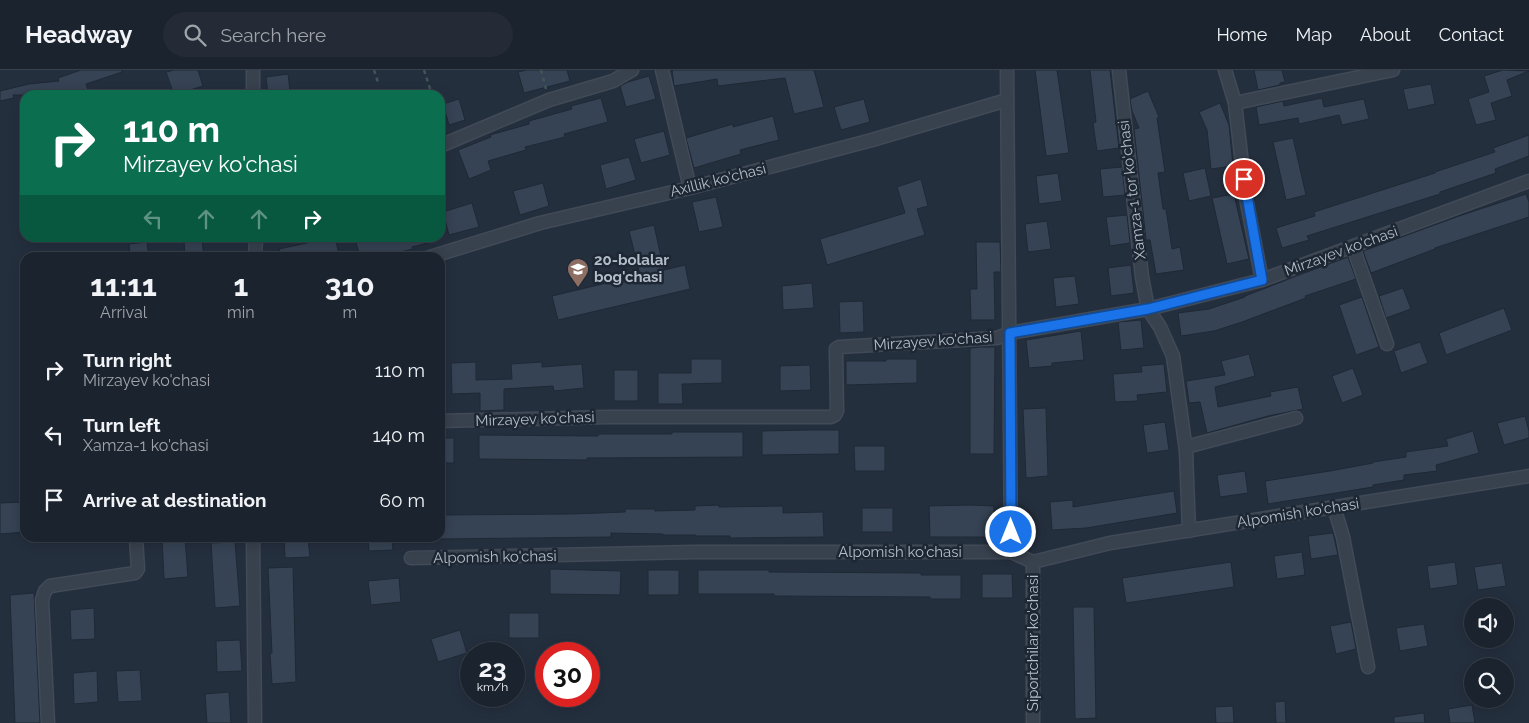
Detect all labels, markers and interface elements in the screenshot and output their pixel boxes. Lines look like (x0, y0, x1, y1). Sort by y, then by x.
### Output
search box (163, 12, 513, 57)
text: Headway (25, 20, 133, 49)
icon: search (181, 21, 209, 49)
text: Search here (221, 24, 326, 46)
text: Home (1216, 24, 1267, 45)
text: Map (1295, 24, 1332, 45)
text: About (1360, 24, 1411, 45)
text: Contact (1439, 24, 1504, 45)
text: 110 m (123, 109, 220, 150)
icon: right (40, 110, 105, 175)
street label: Xamza-1 tor ko'chasi (1115, 119, 1149, 261)
text: Mirzayev ko'chasi (123, 151, 298, 177)
pin (1223, 158, 1265, 200)
street label: Axillik ko'chasi (668, 159, 768, 201)
icon: arrive (1230, 165, 1258, 193)
icon: left (139, 205, 167, 233)
icon: ahead (192, 205, 220, 233)
icon: ahead (245, 205, 273, 233)
icon: right (298, 205, 326, 233)
street label: Mirzayev ko'chasi (1282, 222, 1400, 280)
place label: 20-bolalar bog'chasi (594, 251, 669, 286)
school or university icon: 20-bolalar bog'chasi (566, 257, 590, 288)
text: 11:11 (90, 268, 157, 303)
text: 1 (233, 268, 248, 303)
text: 310 (325, 268, 375, 303)
text: Arrival (100, 303, 147, 322)
text: min (227, 303, 255, 322)
text: m (342, 303, 357, 322)
street label: Mirzayev ko'chasi (873, 328, 993, 354)
text: Turn right (83, 349, 172, 371)
icon: right (40, 356, 68, 384)
text: 110 m (375, 359, 425, 381)
text: Mirzayev ko'chasi (83, 371, 210, 390)
street label: Mirzayev ko'chasi (475, 408, 595, 430)
text: Turn left (83, 414, 160, 436)
icon: left (40, 421, 68, 449)
text: 140 m (373, 424, 425, 446)
text: Xamza-1 ko'chasi (83, 436, 209, 455)
icon: arrive (40, 486, 68, 514)
text: Arrive at destination (83, 489, 267, 511)
text: 60 m (380, 489, 425, 511)
street label: Alpomish ko'chasi (1236, 494, 1360, 532)
position arrow (984, 505, 1036, 557)
street label: Alpomish ko'chasi (838, 543, 962, 561)
street label: Alpomish ko'chasi (433, 547, 557, 567)
street label: Siportchilar ko'chasi (1024, 575, 1042, 711)
map controls (1464, 598, 1514, 708)
button: sound (1464, 598, 1514, 648)
speed limit sign: 30 (535, 642, 600, 707)
text: 23 (478, 653, 507, 683)
button: search (1464, 658, 1514, 708)
text: km/h (477, 680, 508, 694)

